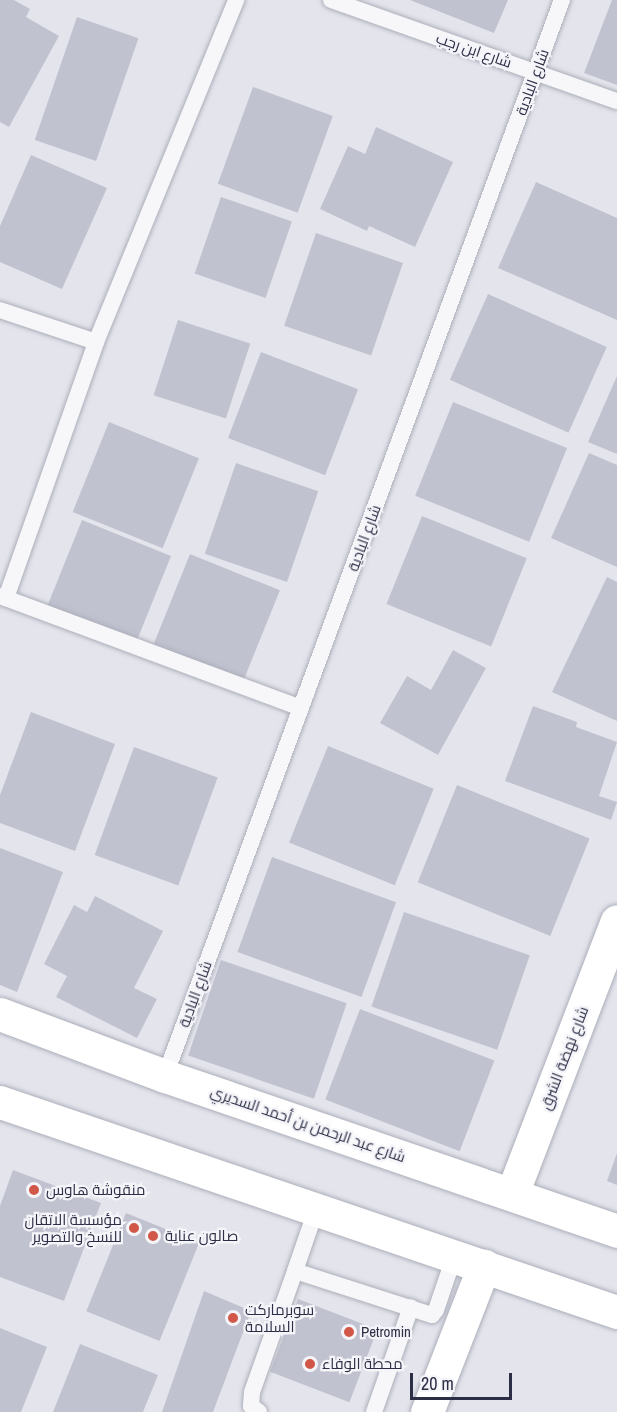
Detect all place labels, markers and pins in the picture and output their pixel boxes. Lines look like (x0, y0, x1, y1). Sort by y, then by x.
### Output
place label: منقوشة هاوس (46, 1181, 145, 1199)
marker: منقوشة هاوس (27, 1183, 41, 1197)
place label: مؤسسة الاتقان للنسخ والتصوير (25, 1210, 122, 1245)
marker: مؤسسة الاتقان للنسخ والتصوير (127, 1221, 141, 1235)
place label: صالون عناية (165, 1227, 238, 1245)
marker: صالون عناية (146, 1229, 160, 1243)
place label: سوبرماركت السلامة (245, 1300, 314, 1335)
marker: سوبرماركت السلامة (226, 1311, 240, 1325)
place label: Petromin (361, 1323, 411, 1341)
marker: Petromin (342, 1325, 356, 1339)
place label: محطة الوفاء (322, 1355, 403, 1373)
marker: محطة الوفاء (303, 1357, 317, 1371)

